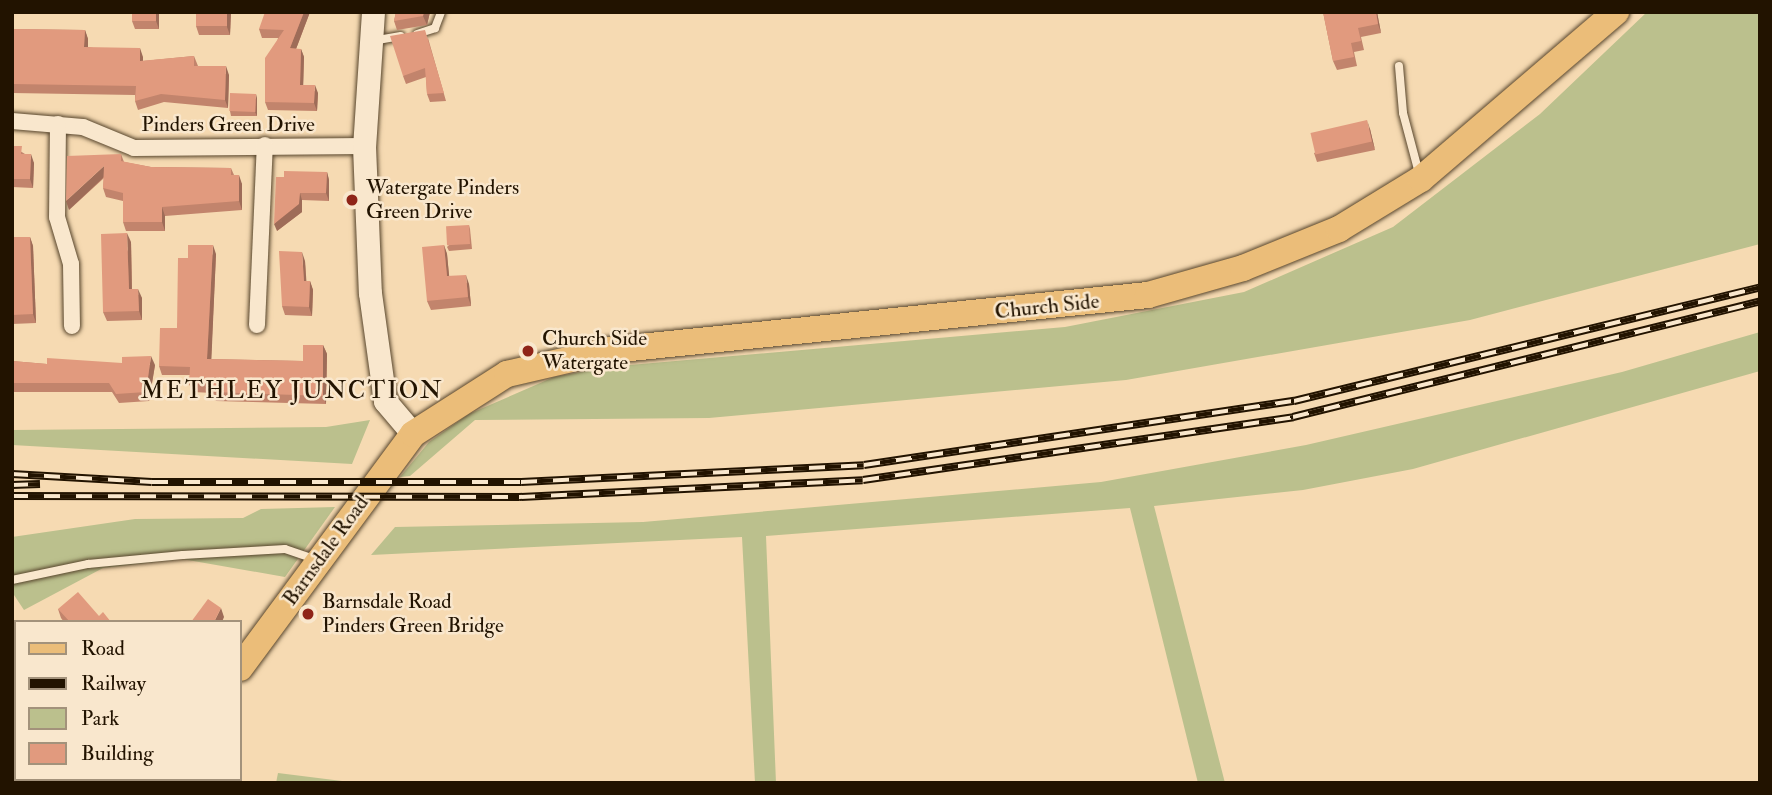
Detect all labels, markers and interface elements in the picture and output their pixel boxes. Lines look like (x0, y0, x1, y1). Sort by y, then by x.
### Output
street label: Pinders Green Drive (141, 112, 315, 138)
place label: Watergate Pinders Green Drive (366, 175, 519, 225)
marker: Watergate Pinders Green Drive (344, 192, 360, 208)
street label: Church Side (993, 289, 1101, 325)
place label: Church Side Watergate (542, 326, 647, 376)
marker: Church Side Watergate (520, 343, 536, 359)
district label: METHLEY JUNCTION (143, 377, 441, 405)
street label: Barnsdale Road (278, 491, 374, 611)
place label: Barnsdale Road Pinders Green Bridge (322, 589, 504, 639)
marker: Barnsdale Road Pinders Green Bridge (300, 606, 316, 622)
legend (14, 620, 242, 781)
text: Road (81, 635, 125, 662)
text: Railway (81, 670, 146, 697)
text: Park (81, 705, 119, 732)
text: Building (81, 740, 154, 767)

